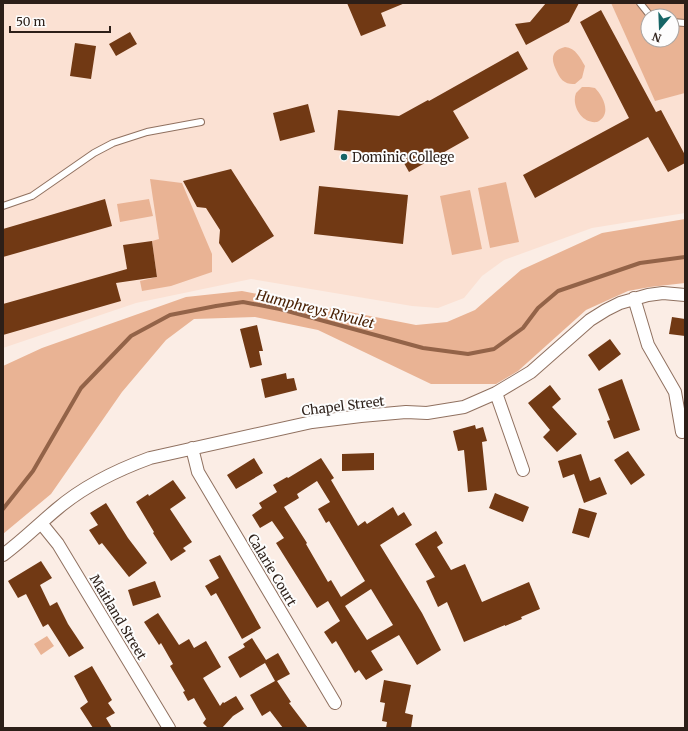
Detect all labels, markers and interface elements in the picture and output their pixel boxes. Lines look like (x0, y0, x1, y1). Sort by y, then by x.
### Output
scale bar (10, 8, 110, 34)
north arrow (640, 8, 680, 48)
text: 50 m (16, 14, 45, 29)
text: N (650, 29, 663, 45)
place label: Dominic College (352, 149, 455, 166)
marker: Dominic College (339, 152, 349, 162)
water label: Humphreys Rivulet (253, 285, 376, 332)
street label: Chapel Street (301, 392, 385, 420)
street label: Calarie Court (244, 531, 300, 609)
street label: Maitland Street (86, 571, 150, 663)

